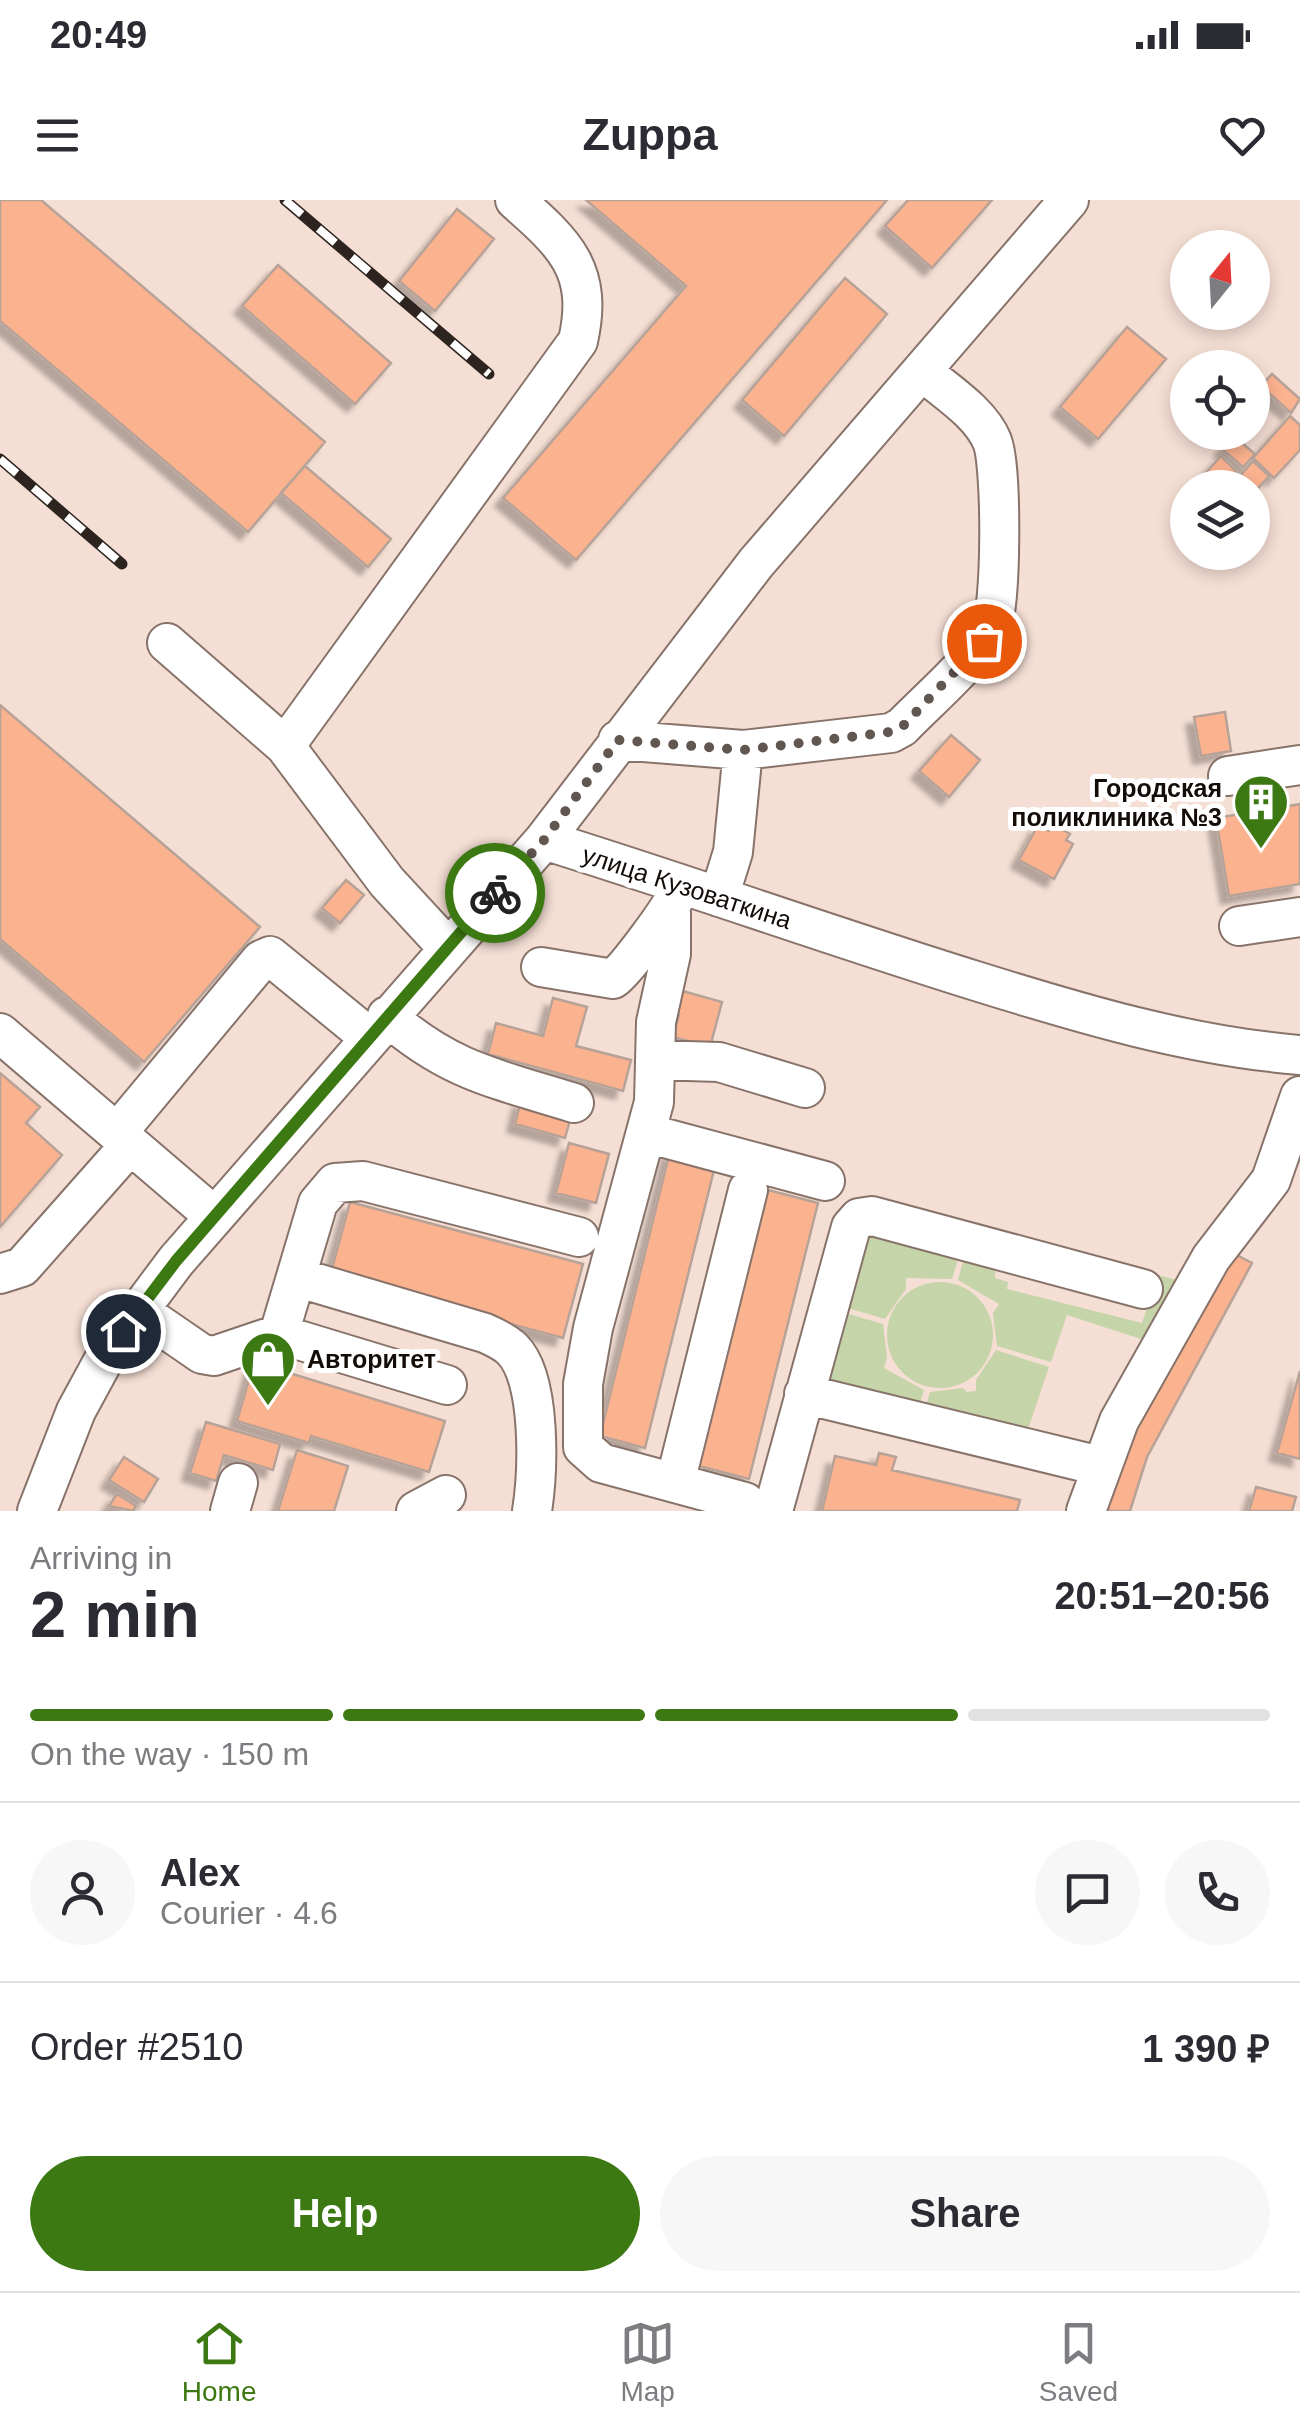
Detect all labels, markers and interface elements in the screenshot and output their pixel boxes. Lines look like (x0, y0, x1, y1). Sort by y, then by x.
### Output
text: 20:49 (50, 14, 147, 56)
icon: menu (30, 108, 85, 163)
icon: heart (1215, 108, 1270, 163)
text: Zuppa (583, 109, 717, 160)
north arrow (1170, 230, 1270, 330)
map controls (1170, 230, 1270, 570)
button: locate (1170, 350, 1270, 450)
button: layers (1170, 470, 1270, 570)
pin (942, 599, 1027, 684)
icon: bag (957, 614, 1012, 669)
building icon: Городская поликлиника №3 (1231, 772, 1291, 851)
place label: Городская поликлиника №3 (1011, 774, 1222, 831)
street label: улица Кузоваткина (579, 840, 795, 934)
courier (445, 843, 545, 943)
icon: bike (468, 866, 523, 921)
pin (81, 1289, 166, 1374)
icon: home (96, 1304, 151, 1359)
shop icon: Авторитет (238, 1329, 298, 1408)
place label: Авторитет (307, 1345, 436, 1373)
text: Arriving in (30, 1540, 172, 1576)
text: 20:51–20:56 (1054, 1575, 1270, 1617)
text: 2 min (30, 1578, 200, 1651)
text: On the way · 150 m (30, 1736, 309, 1772)
button: person (30, 1840, 135, 1945)
button: chat (1035, 1840, 1140, 1945)
button: phone (1165, 1840, 1270, 1945)
text: Alex (160, 1852, 240, 1894)
text: Courier · 4.6 (160, 1895, 338, 1931)
text: Order #2510 (30, 2026, 243, 2068)
text: 1 390 ₽ (1142, 2028, 1270, 2070)
button: Help (30, 2156, 640, 2271)
button: Share (660, 2156, 1270, 2271)
tab: Home (182, 2316, 257, 2408)
tab: Map (620, 2316, 675, 2408)
tab: Saved (1039, 2316, 1118, 2408)

